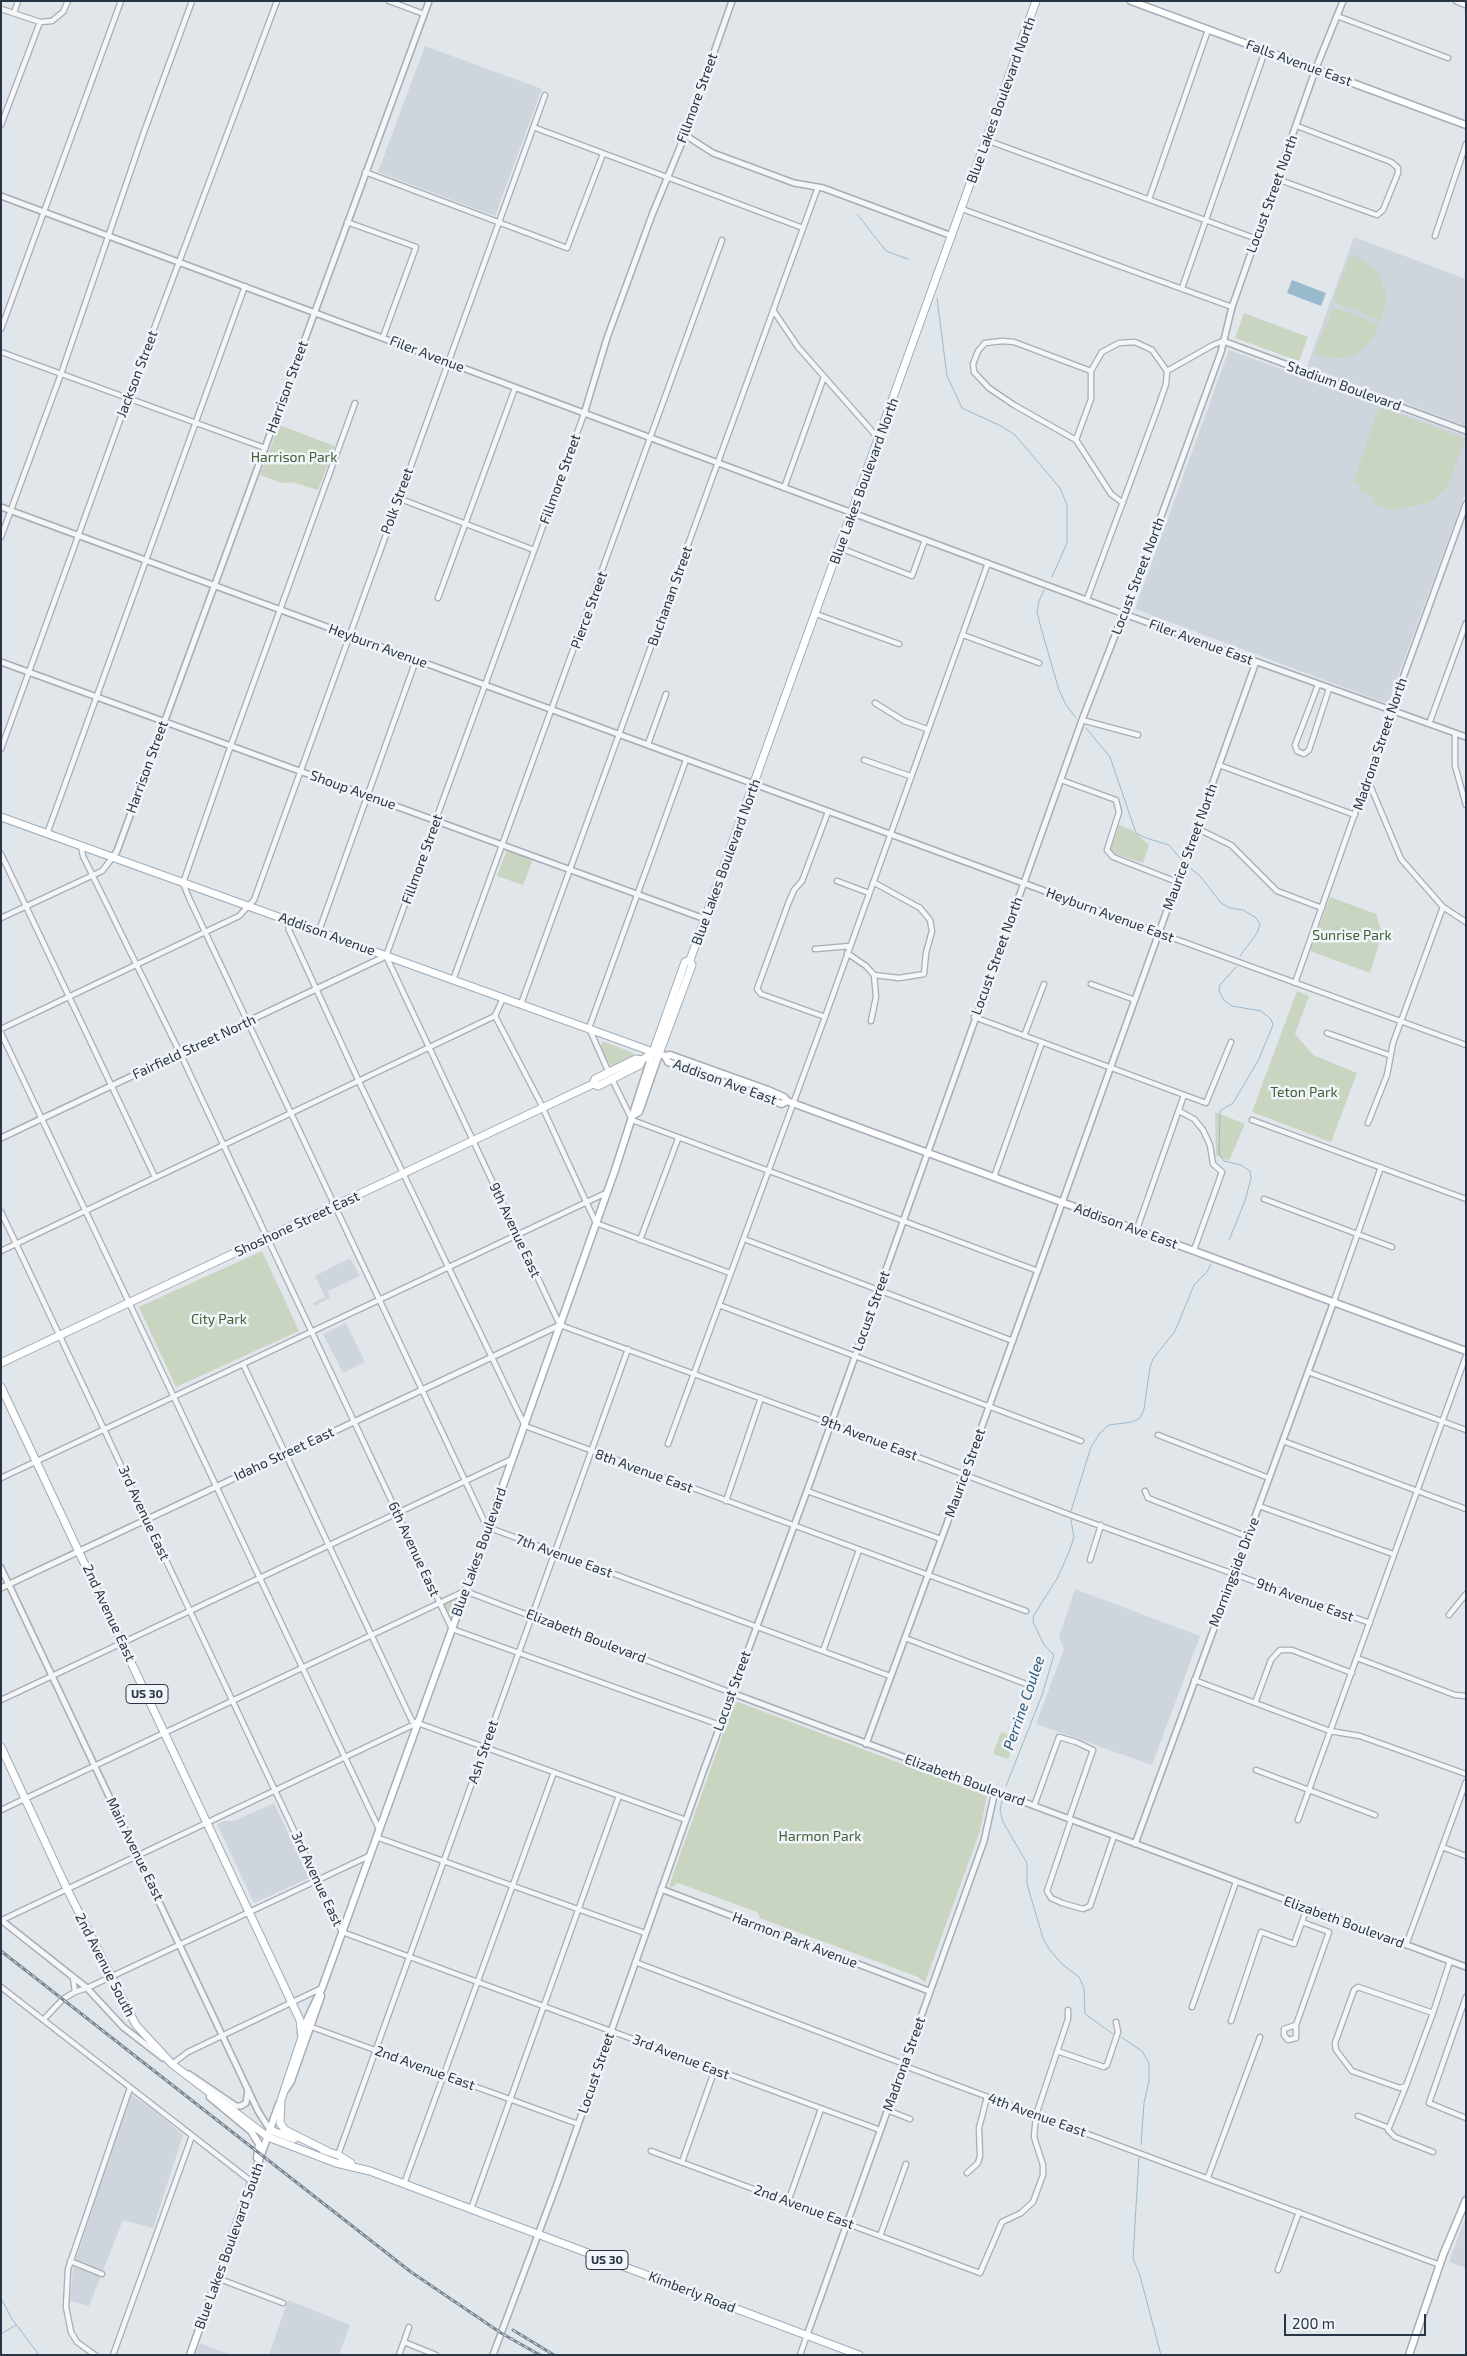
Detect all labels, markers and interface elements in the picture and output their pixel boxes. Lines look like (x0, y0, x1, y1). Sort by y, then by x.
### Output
street label: Blue Lakes Boulevard North (963, 15, 1039, 185)
street label: Falls Avenue East (1244, 36, 1354, 90)
street label: Fillmore Street (673, 51, 721, 145)
street label: Locust Street North (1243, 133, 1301, 255)
street label: Jackson Street (113, 328, 161, 420)
street label: Filer Avenue (387, 332, 467, 376)
street label: Harrison Street (263, 339, 311, 435)
street label: Stadium Boulevard (1285, 358, 1403, 414)
street label: Blue Lakes Boulevard North (826, 396, 902, 566)
street label: Fillmore Street (536, 432, 584, 526)
park label: Harrison Park (251, 449, 337, 465)
street label: Polk Street (377, 466, 417, 536)
street label: Locust Street North (1108, 515, 1168, 637)
street label: Buchanan Street (644, 544, 696, 648)
street label: Pierce Street (567, 569, 611, 651)
street label: Filer Avenue East (1147, 615, 1255, 669)
street label: Heyburn Avenue (326, 620, 430, 672)
street label: Madrona Street North (1349, 675, 1411, 813)
street label: Harrison Street (123, 719, 171, 815)
street label: Shoup Avenue (308, 767, 398, 813)
street label: Blue Lakes Boulevard North (688, 777, 764, 947)
street label: Maurice Street North (1159, 781, 1221, 913)
street label: Fillmore Street (398, 812, 446, 906)
street label: Heyburn Avenue East (1044, 884, 1176, 946)
street label: Locust Street North (968, 895, 1026, 1017)
street label: Addison Avenue (276, 909, 378, 959)
park label: Sunrise Park (1312, 927, 1392, 943)
street label: Fairfield Street North (130, 1011, 258, 1083)
street label: Addison Ave East (671, 1055, 779, 1109)
park label: Teton Park (1270, 1084, 1338, 1100)
street label: 9th Avenue East (486, 1180, 544, 1280)
street label: Shoshone Street East (232, 1188, 362, 1260)
street label: Addison Ave East (1072, 1199, 1180, 1253)
street label: Locust Street (849, 1268, 893, 1354)
park label: City Park (191, 1311, 247, 1327)
street label: 9th Avenue East (818, 1412, 920, 1464)
street label: Idaho Street East (231, 1423, 337, 1485)
street label: Maurice Street (941, 1426, 989, 1520)
street label: 8th Avenue East (593, 1445, 695, 1497)
street label: 3rd Avenue East (115, 1463, 173, 1563)
street label: Blue Lakes Boulevard (448, 1485, 510, 1619)
street label: 6th Avenue East (385, 1499, 443, 1599)
street label: Morningside Drive (1205, 1515, 1263, 1629)
street label: 7th Avenue East (513, 1531, 615, 1581)
street label: 2nd Avenue East (79, 1562, 139, 1664)
street label: 9th Avenue East (1254, 1575, 1356, 1625)
street label: Elizabeth Boulevard (524, 1605, 648, 1667)
street label: Locust Street (710, 1648, 754, 1734)
water label: Perrine Coulee (999, 1654, 1049, 1752)
road number: US 30 (126, 1685, 168, 1704)
street label: Ash Street (464, 1718, 502, 1786)
street label: Elizabeth Boulevard (902, 1750, 1028, 1810)
street label: Main Avenue East (103, 1795, 167, 1903)
park label: Harmon Park (779, 1828, 861, 1844)
street label: 3rd Avenue East (288, 1829, 346, 1929)
street label: Elizabeth Boulevard (1281, 1892, 1407, 1952)
street label: Harmon Park Avenue (730, 1908, 860, 1972)
street label: 2nd Avenue South (72, 1910, 138, 2020)
street label: Madrona Street (879, 2015, 929, 2113)
street label: Locust Street (574, 2030, 618, 2116)
street label: 3rd Avenue East (630, 2031, 732, 2083)
street label: 2nd Avenue East (373, 2042, 477, 2094)
street label: 4th Avenue East (986, 2089, 1088, 2141)
street label: Blue Lakes Boulevard South (191, 2160, 267, 2332)
street label: 2nd Avenue East (752, 2181, 856, 2233)
road number: US 30 (586, 2250, 628, 2270)
street label: Kimberly Road (646, 2268, 738, 2316)
scale bar (1287, 2304, 1430, 2336)
text: 200 m (1292, 2314, 1335, 2332)

